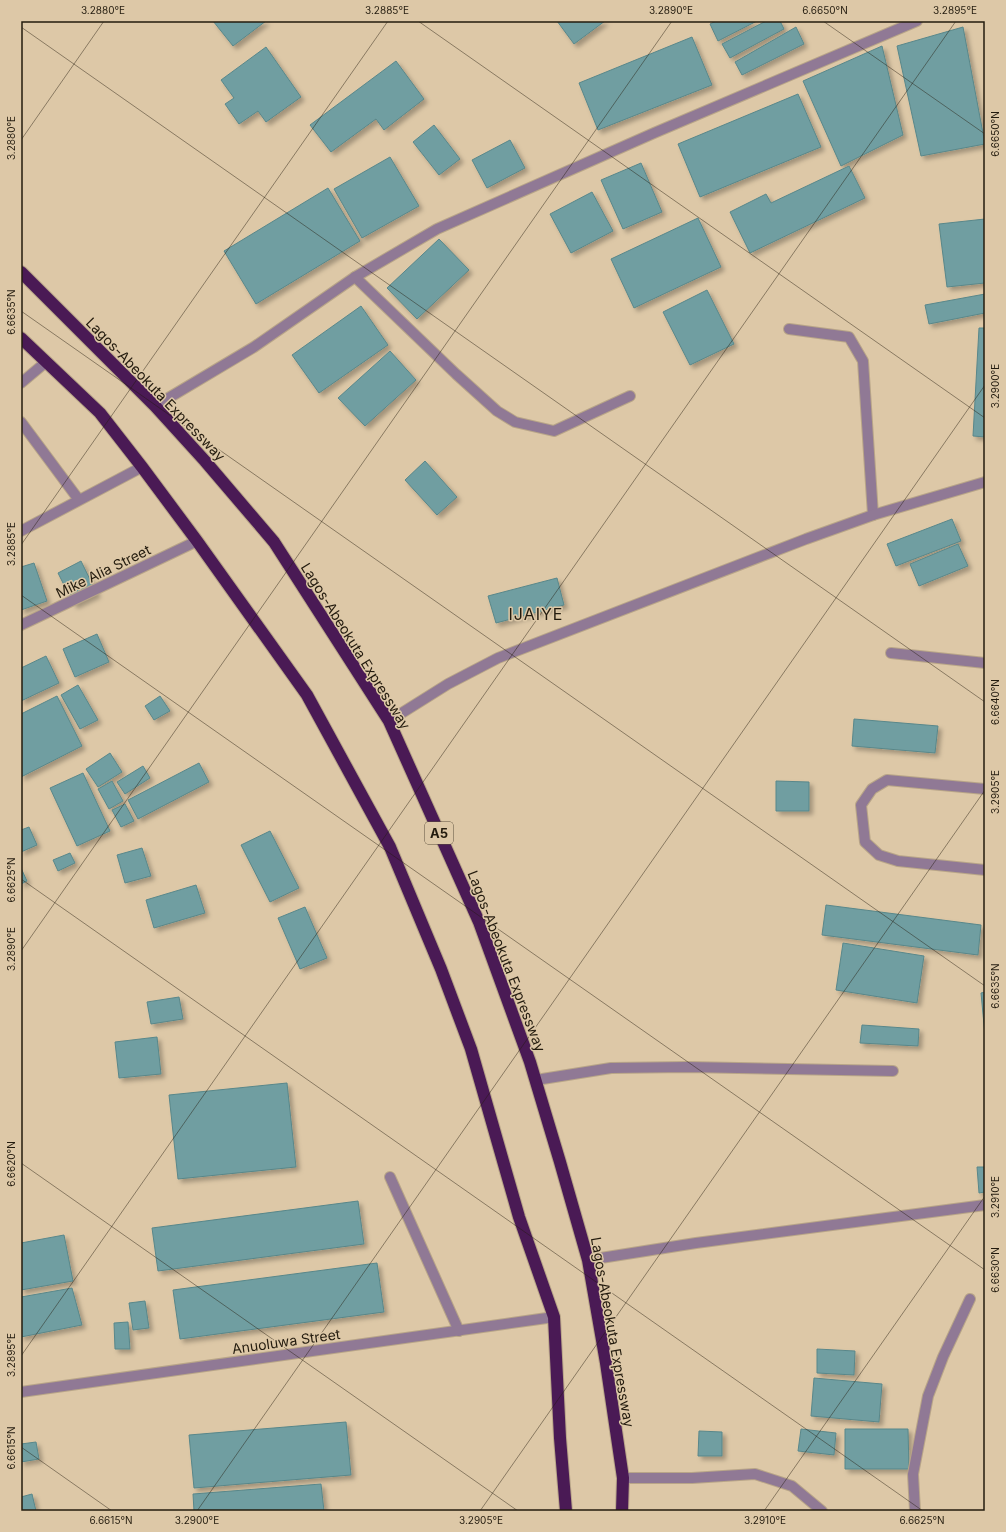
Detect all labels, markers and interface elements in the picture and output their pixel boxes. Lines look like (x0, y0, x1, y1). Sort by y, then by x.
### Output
text: 3.2880°E (81, 4, 125, 16)
text: 3.2885°E (365, 4, 409, 16)
text: 3.2890°E (649, 4, 693, 16)
text: 6.6650°N (802, 4, 848, 16)
text: 3.2895°E (933, 4, 977, 16)
text: 6.6650°N (989, 111, 1001, 157)
text: 3.2880°E (5, 116, 17, 160)
text: 6.6635°N (5, 289, 17, 335)
street label: Lagos-Abeokuta Expressway (83, 314, 229, 464)
text: 3.2900°E (989, 364, 1001, 408)
text: 3.2885°E (5, 522, 17, 566)
street label: Mike Alia Street (53, 541, 154, 601)
street label: Lagos-Abeokuta Expressway (298, 560, 414, 732)
district label: IJAIYE (509, 604, 563, 624)
text: 6.6640°N (989, 679, 1001, 725)
text: 3.2905°E (989, 770, 1001, 814)
road number: A5 (425, 822, 453, 844)
text: 6.6625°N (5, 857, 17, 903)
street label: Lagos-Abeokuta Expressway (464, 868, 550, 1054)
text: 3.2890°E (5, 927, 17, 971)
text: 6.6635°N (989, 963, 1001, 1009)
text: 6.6620°N (5, 1141, 17, 1187)
text: 3.2910°E (989, 1176, 1001, 1218)
street label: Lagos-Abeokuta Expressway (588, 1236, 638, 1429)
text: 6.6630°N (989, 1247, 1001, 1293)
street label: Anuoluwa Street (231, 1325, 342, 1357)
text: 3.2895°E (5, 1333, 17, 1377)
text: 6.6615°N (5, 1426, 17, 1470)
text: 6.6615°N (89, 1514, 133, 1526)
text: 3.2900°E (175, 1514, 219, 1526)
text: 3.2905°E (459, 1514, 503, 1526)
text: 3.2910°E (744, 1514, 786, 1526)
text: 6.6625°N (899, 1514, 945, 1526)

